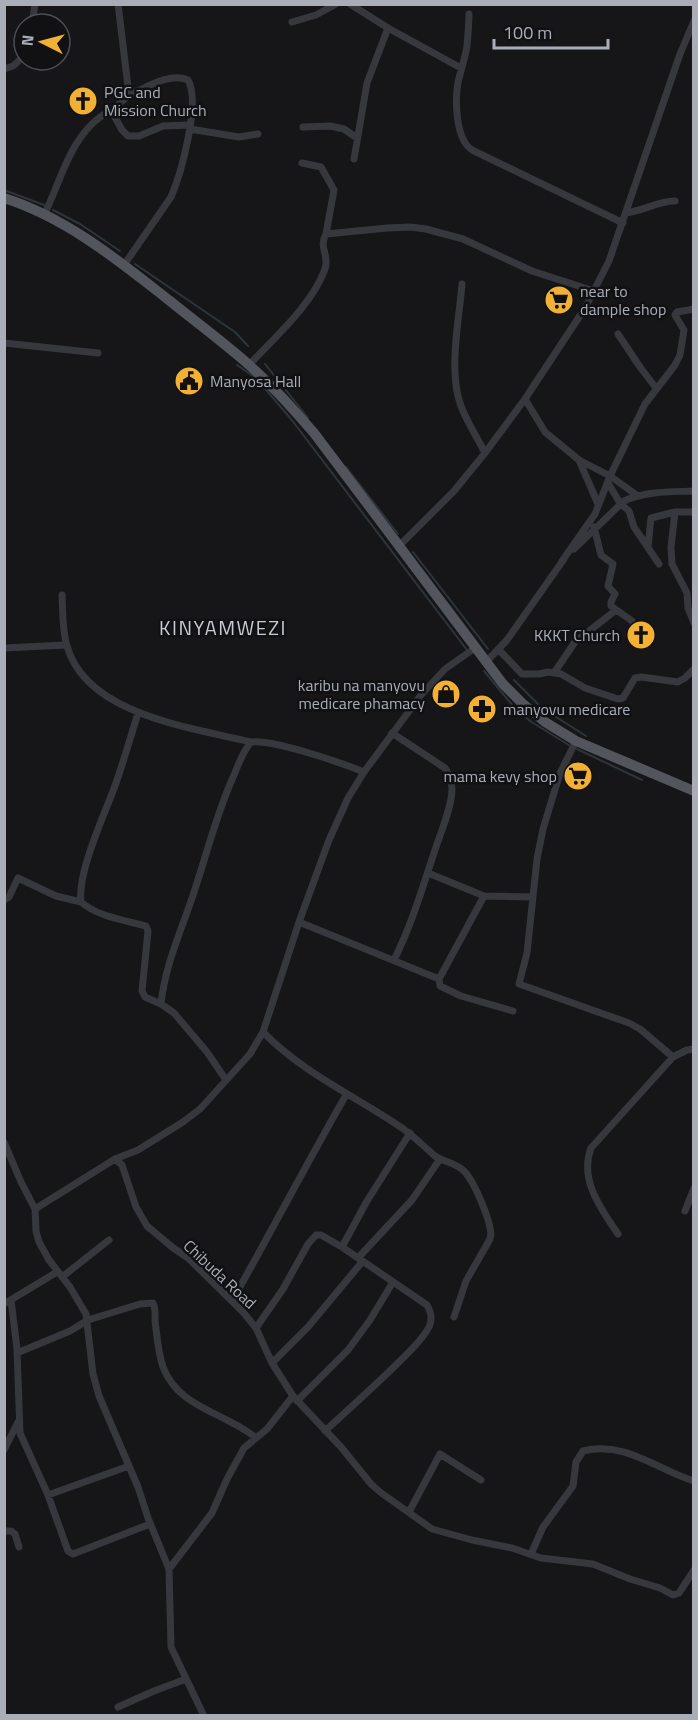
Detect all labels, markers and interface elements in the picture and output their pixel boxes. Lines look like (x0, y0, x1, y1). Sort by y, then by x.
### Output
north arrow (12, 12, 72, 72)
scale bar (494, 12, 608, 50)
text: 100 m (503, 19, 552, 46)
text: N (15, 34, 40, 47)
place label: PGC and Mission Church (104, 80, 207, 122)
church icon: PGC and Mission Church (67, 85, 99, 117)
place label: near to dample shop (580, 279, 667, 321)
supermarket icon: near to dample shop (543, 284, 575, 316)
public building icon: Manyosa Hall (173, 365, 205, 397)
place label: Manyosa Hall (210, 369, 301, 393)
district label: KINYAMWEZI (159, 612, 287, 643)
church icon: KKKT Church (625, 619, 657, 651)
place label: KKKT Church (534, 623, 620, 647)
place label: karibu na manyovu medicare phamacy (298, 673, 425, 715)
shop icon: karibu na manyovu medicare phamacy (430, 678, 462, 710)
pharmacy icon: manyovu medicare (466, 693, 498, 725)
place label: manyovu medicare (503, 697, 630, 721)
supermarket icon: mama kevy shop (562, 760, 594, 792)
place label: mama kevy shop (443, 764, 557, 788)
street label: Chibuda Road (178, 1234, 262, 1314)

